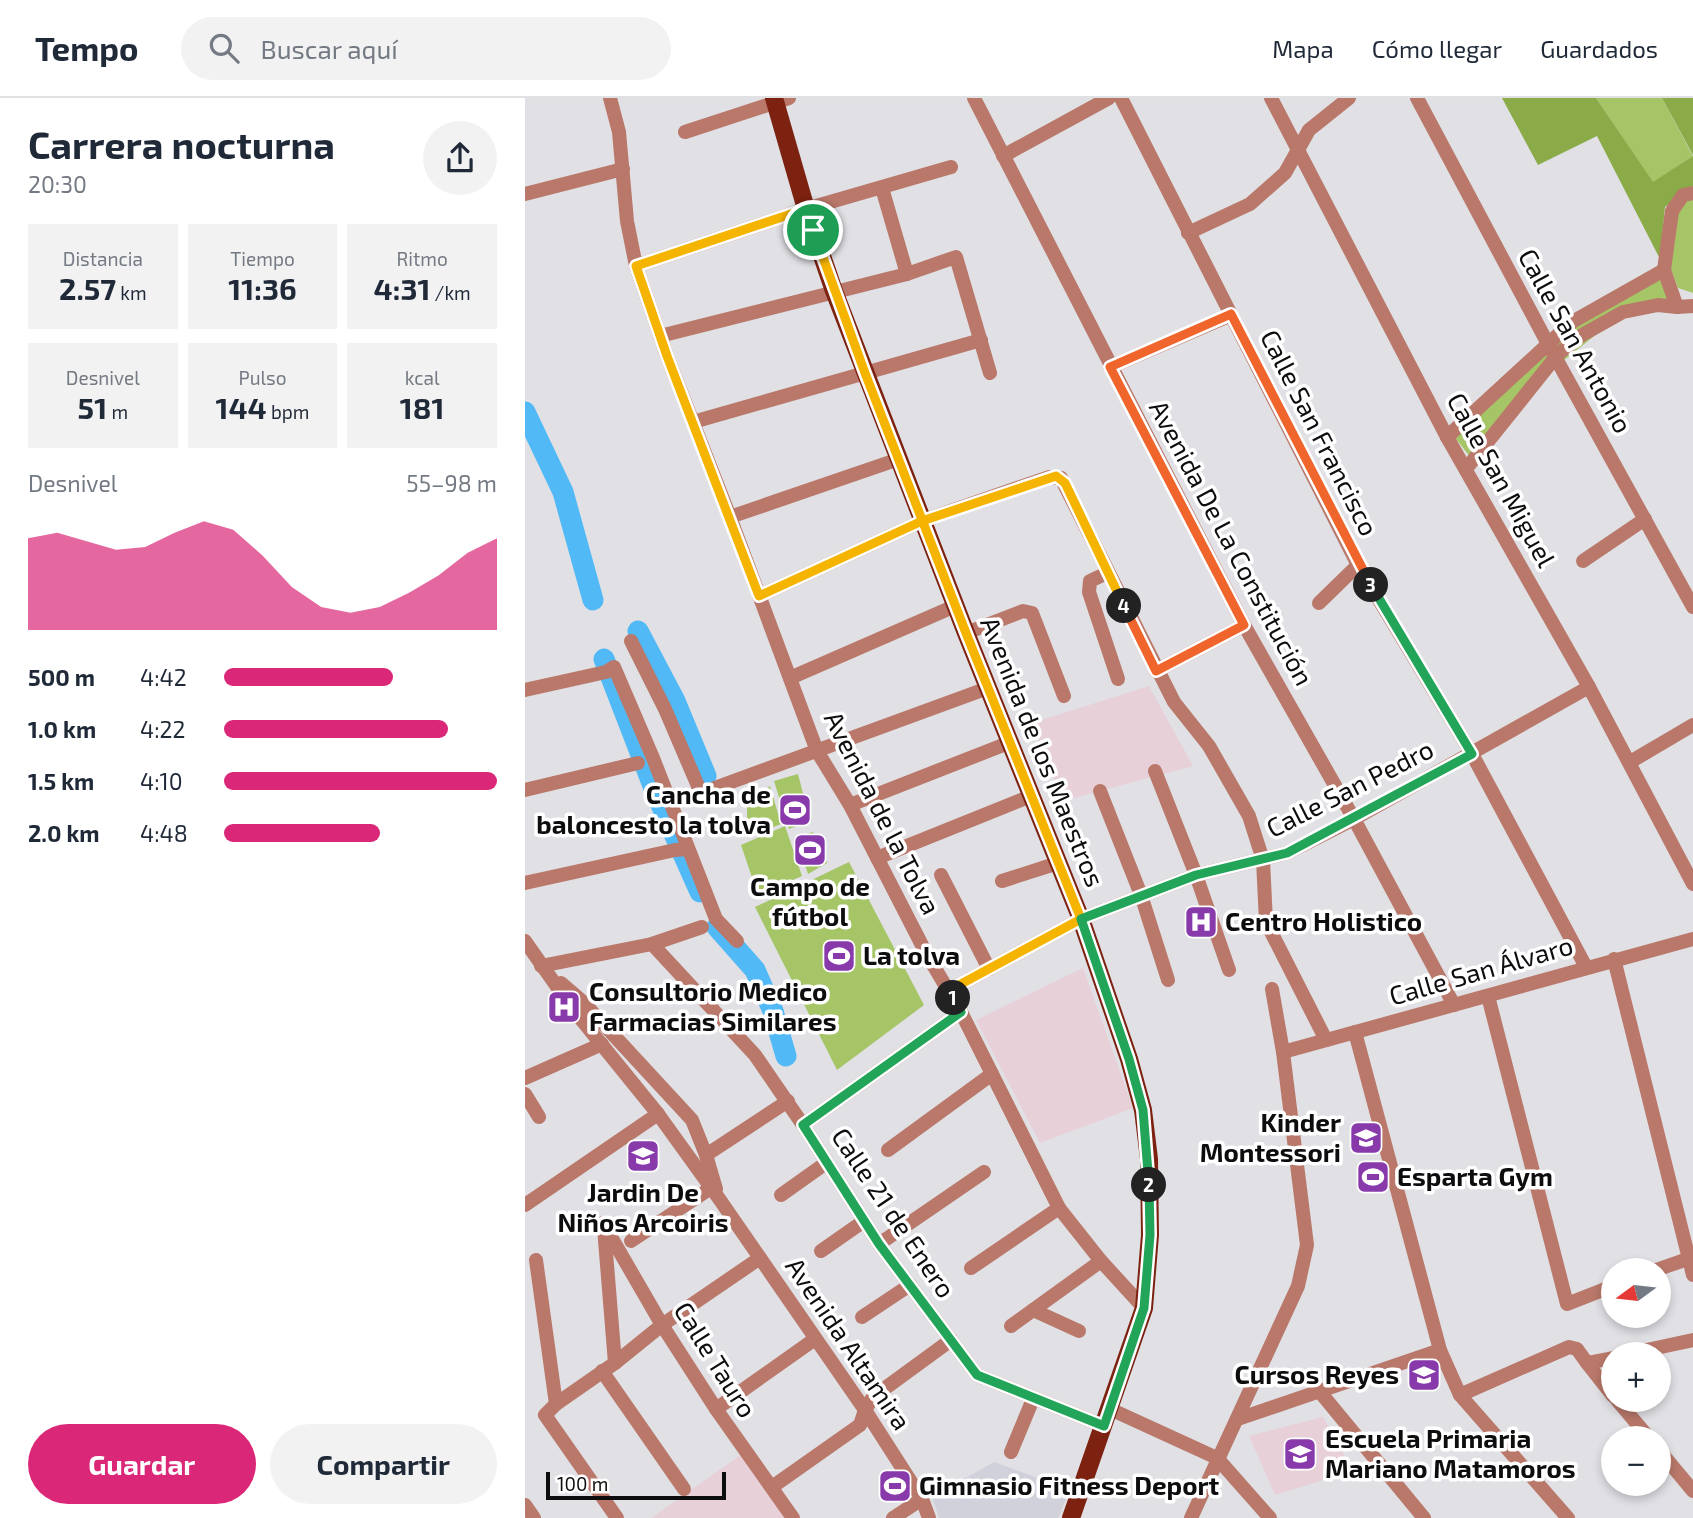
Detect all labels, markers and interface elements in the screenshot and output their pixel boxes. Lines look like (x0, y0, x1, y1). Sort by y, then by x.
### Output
search box (181, 17, 671, 80)
text: Tempo (35, 28, 139, 68)
icon: search (205, 29, 243, 67)
text: Buscar aquí (261, 33, 398, 64)
text: Mapa (1272, 34, 1334, 63)
text: Cómo llegar (1372, 34, 1502, 63)
text: Guardados (1540, 34, 1658, 63)
text: Carrera nocturna (28, 121, 335, 167)
button: share (423, 121, 497, 195)
text: 20:30 (28, 170, 87, 198)
pin (783, 200, 843, 260)
icon: arrive (794, 211, 832, 249)
street label: Calle San Antonio (1513, 243, 1640, 438)
text: Distancia (63, 247, 143, 270)
text: Tiempo (230, 247, 295, 270)
text: Ritmo (397, 247, 448, 270)
text: 2.57 (59, 270, 116, 306)
text: 11:36 (228, 270, 297, 306)
text: 4:31 (374, 270, 430, 306)
text: km (116, 281, 147, 304)
text: /km (430, 281, 471, 304)
street label: Calle San Francisco (1255, 324, 1386, 541)
text: Desnivel (66, 366, 140, 389)
text: Pulso (238, 366, 287, 389)
text: kcal (405, 366, 440, 389)
street label: Calle San Miguel (1442, 387, 1563, 572)
text: 51 (78, 389, 107, 425)
text: 144 (216, 389, 267, 425)
text: 181 (400, 389, 444, 425)
street label: Avenida De La Constitución (1144, 395, 1321, 690)
text: m (107, 400, 128, 423)
text: bpm (267, 400, 309, 423)
text: Desnivel (28, 469, 118, 497)
text: 55–98 m (406, 469, 497, 497)
pin: 3 (1353, 568, 1389, 602)
text: 3 (1365, 573, 1376, 596)
pin: 4 (1107, 588, 1141, 624)
text: 4 (1117, 594, 1130, 617)
street label: Avenida de los Maestros (975, 612, 1112, 891)
text: 500 m (28, 663, 95, 691)
text: 4:42 (140, 663, 187, 691)
street label: Avenida de la Tolva (819, 706, 948, 919)
text: 1.0 km (28, 715, 96, 743)
text: 4:22 (140, 715, 185, 743)
street label: Calle San Pedro (1261, 732, 1438, 843)
text: 1.5 km (28, 767, 94, 795)
text: 4:10 (140, 767, 183, 795)
place label: Cancha de baloncesto la tolva (536, 778, 771, 839)
sports icon: Cancha de baloncesto la tolva (776, 791, 814, 829)
text: 2.0 km (28, 819, 100, 847)
text: 4:48 (140, 819, 188, 847)
sports icon: Campo de fútbol (791, 831, 829, 869)
place label: Campo de fútbol (750, 870, 870, 931)
hospital icon: Centro Holistico (1182, 903, 1220, 941)
place label: Centro Holistico (1225, 905, 1422, 936)
street label: Calle San Álvaro (1385, 929, 1576, 1011)
sports icon: La tolva (820, 937, 858, 975)
place label: La tolva (863, 939, 960, 970)
place label: Consultorio Medico Farmacias Similares (589, 975, 836, 1036)
pin: 1 (935, 981, 971, 1016)
text: 1 (948, 986, 957, 1009)
hospital icon: Consultorio Medico Farmacias Similares (545, 988, 583, 1026)
place label: Kinder Montessori (1200, 1106, 1341, 1167)
school or university icon: Kinder Montessori (1347, 1119, 1385, 1157)
street label: Calle 21 de Enero (826, 1121, 963, 1303)
school or university icon: Jardin De Niños Arcoiris (624, 1137, 662, 1175)
sports icon: Esparta Gym (1354, 1158, 1392, 1196)
place label: Esparta Gym (1397, 1160, 1553, 1192)
pin: 2 (1131, 1168, 1167, 1202)
text: 2 (1143, 1173, 1154, 1196)
place label: Jardin De Niños Arcoiris (557, 1176, 729, 1237)
street label: Avenida Altamira (780, 1251, 918, 1435)
north arrow (1601, 1258, 1671, 1328)
map controls (1601, 1258, 1671, 1496)
street label: Calle Tauro (669, 1296, 764, 1423)
button: + (1601, 1342, 1671, 1412)
school or university icon: Cursos Reyes (1405, 1356, 1443, 1394)
place label: Cursos Reyes (1234, 1358, 1399, 1390)
place label: Escuela Primaria Mariano Matamoros (1325, 1422, 1576, 1483)
button: Guardar (28, 1424, 256, 1504)
button: Compartir (270, 1424, 497, 1504)
button: − (1601, 1426, 1671, 1496)
school or university icon: Escuela Primaria Mariano Matamoros (1281, 1435, 1319, 1473)
sports icon: Gimnasio Fitness Deport (876, 1467, 914, 1505)
scale bar (546, 1469, 726, 1501)
place label: Gimnasio Fitness Deport (919, 1469, 1220, 1500)
text: 100 m (557, 1472, 608, 1495)

